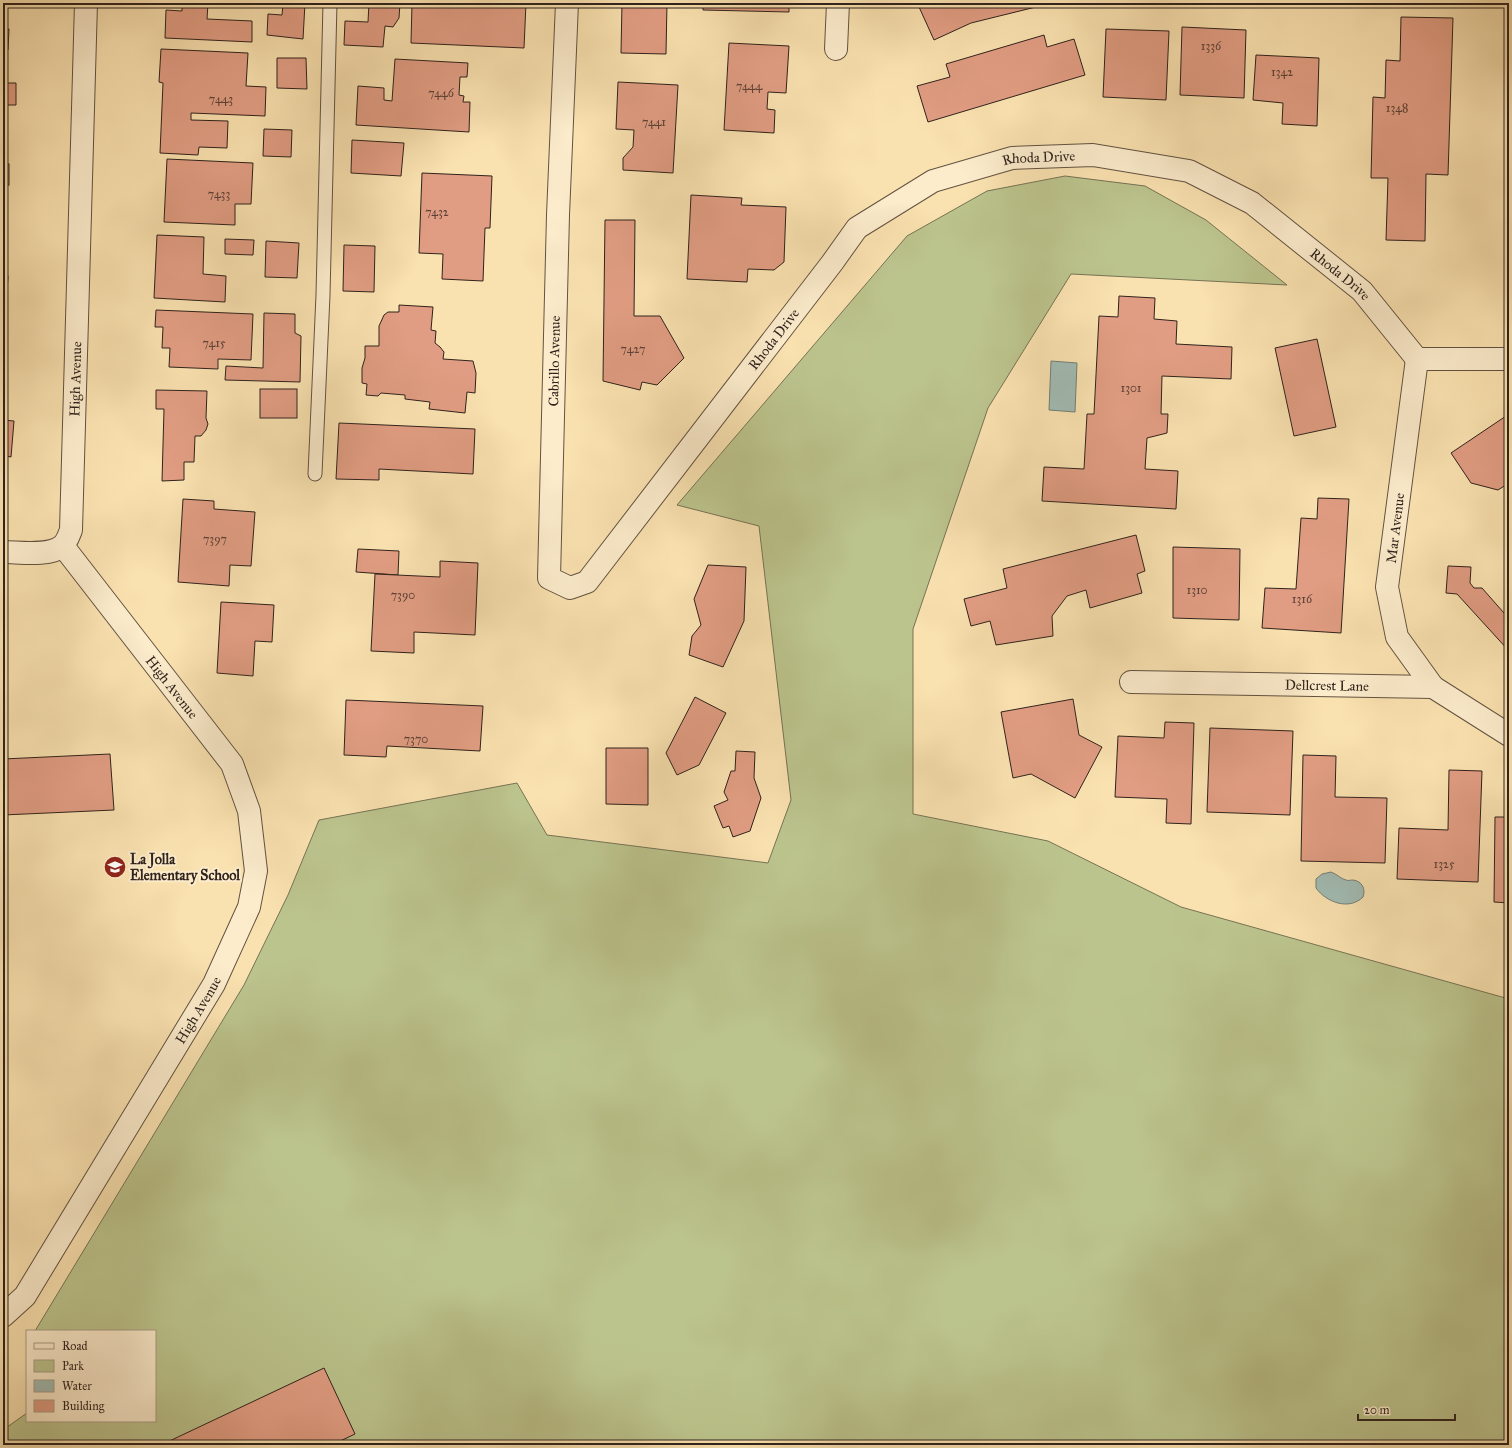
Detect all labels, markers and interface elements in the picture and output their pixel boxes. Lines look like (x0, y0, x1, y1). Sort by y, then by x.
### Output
house number: 1336 (1201, 39, 1222, 53)
house number: 1342 (1271, 65, 1293, 79)
house number: 7444 (736, 79, 762, 93)
house number: 7446 (428, 86, 455, 100)
house number: 7443 (209, 92, 233, 106)
house number: 1348 (1386, 101, 1408, 115)
house number: 7441 (642, 115, 666, 129)
street label: Rhoda Drive (1000, 148, 1076, 169)
house number: 7433 (208, 187, 230, 201)
house number: 7432 (425, 205, 449, 219)
street label: Rhoda Drive (1306, 245, 1374, 304)
street label: Rhoda Drive (745, 305, 803, 373)
street label: Cabrillo Avenue (545, 315, 564, 407)
house number: 7415 (202, 336, 226, 350)
street label: High Avenue (66, 341, 85, 417)
house number: 7427 (621, 342, 645, 356)
house number: 1301 (1120, 381, 1142, 395)
street label: Mar Avenue (1383, 492, 1408, 564)
house number: 7397 (203, 532, 227, 546)
house number: 1310 (1186, 583, 1208, 597)
house number: 7390 (391, 588, 415, 602)
house number: 1316 (1292, 592, 1313, 606)
street label: High Avenue (142, 652, 202, 722)
street label: Dellcrest Lane (1285, 677, 1369, 695)
house number: 7370 (404, 732, 428, 746)
place label: La Jolla Elementary School (130, 851, 241, 885)
school or university icon: La Jolla Elementary School (102, 854, 128, 880)
house number: 1325 (1434, 857, 1455, 871)
street label: High Avenue (172, 974, 225, 1047)
legend (26, 1330, 156, 1422)
text: Road (62, 1339, 88, 1353)
text: Park (62, 1359, 84, 1373)
text: Water (62, 1379, 92, 1393)
scale bar (1358, 1396, 1455, 1422)
text: Building (62, 1399, 105, 1414)
text: 20 m (1364, 1403, 1390, 1417)

